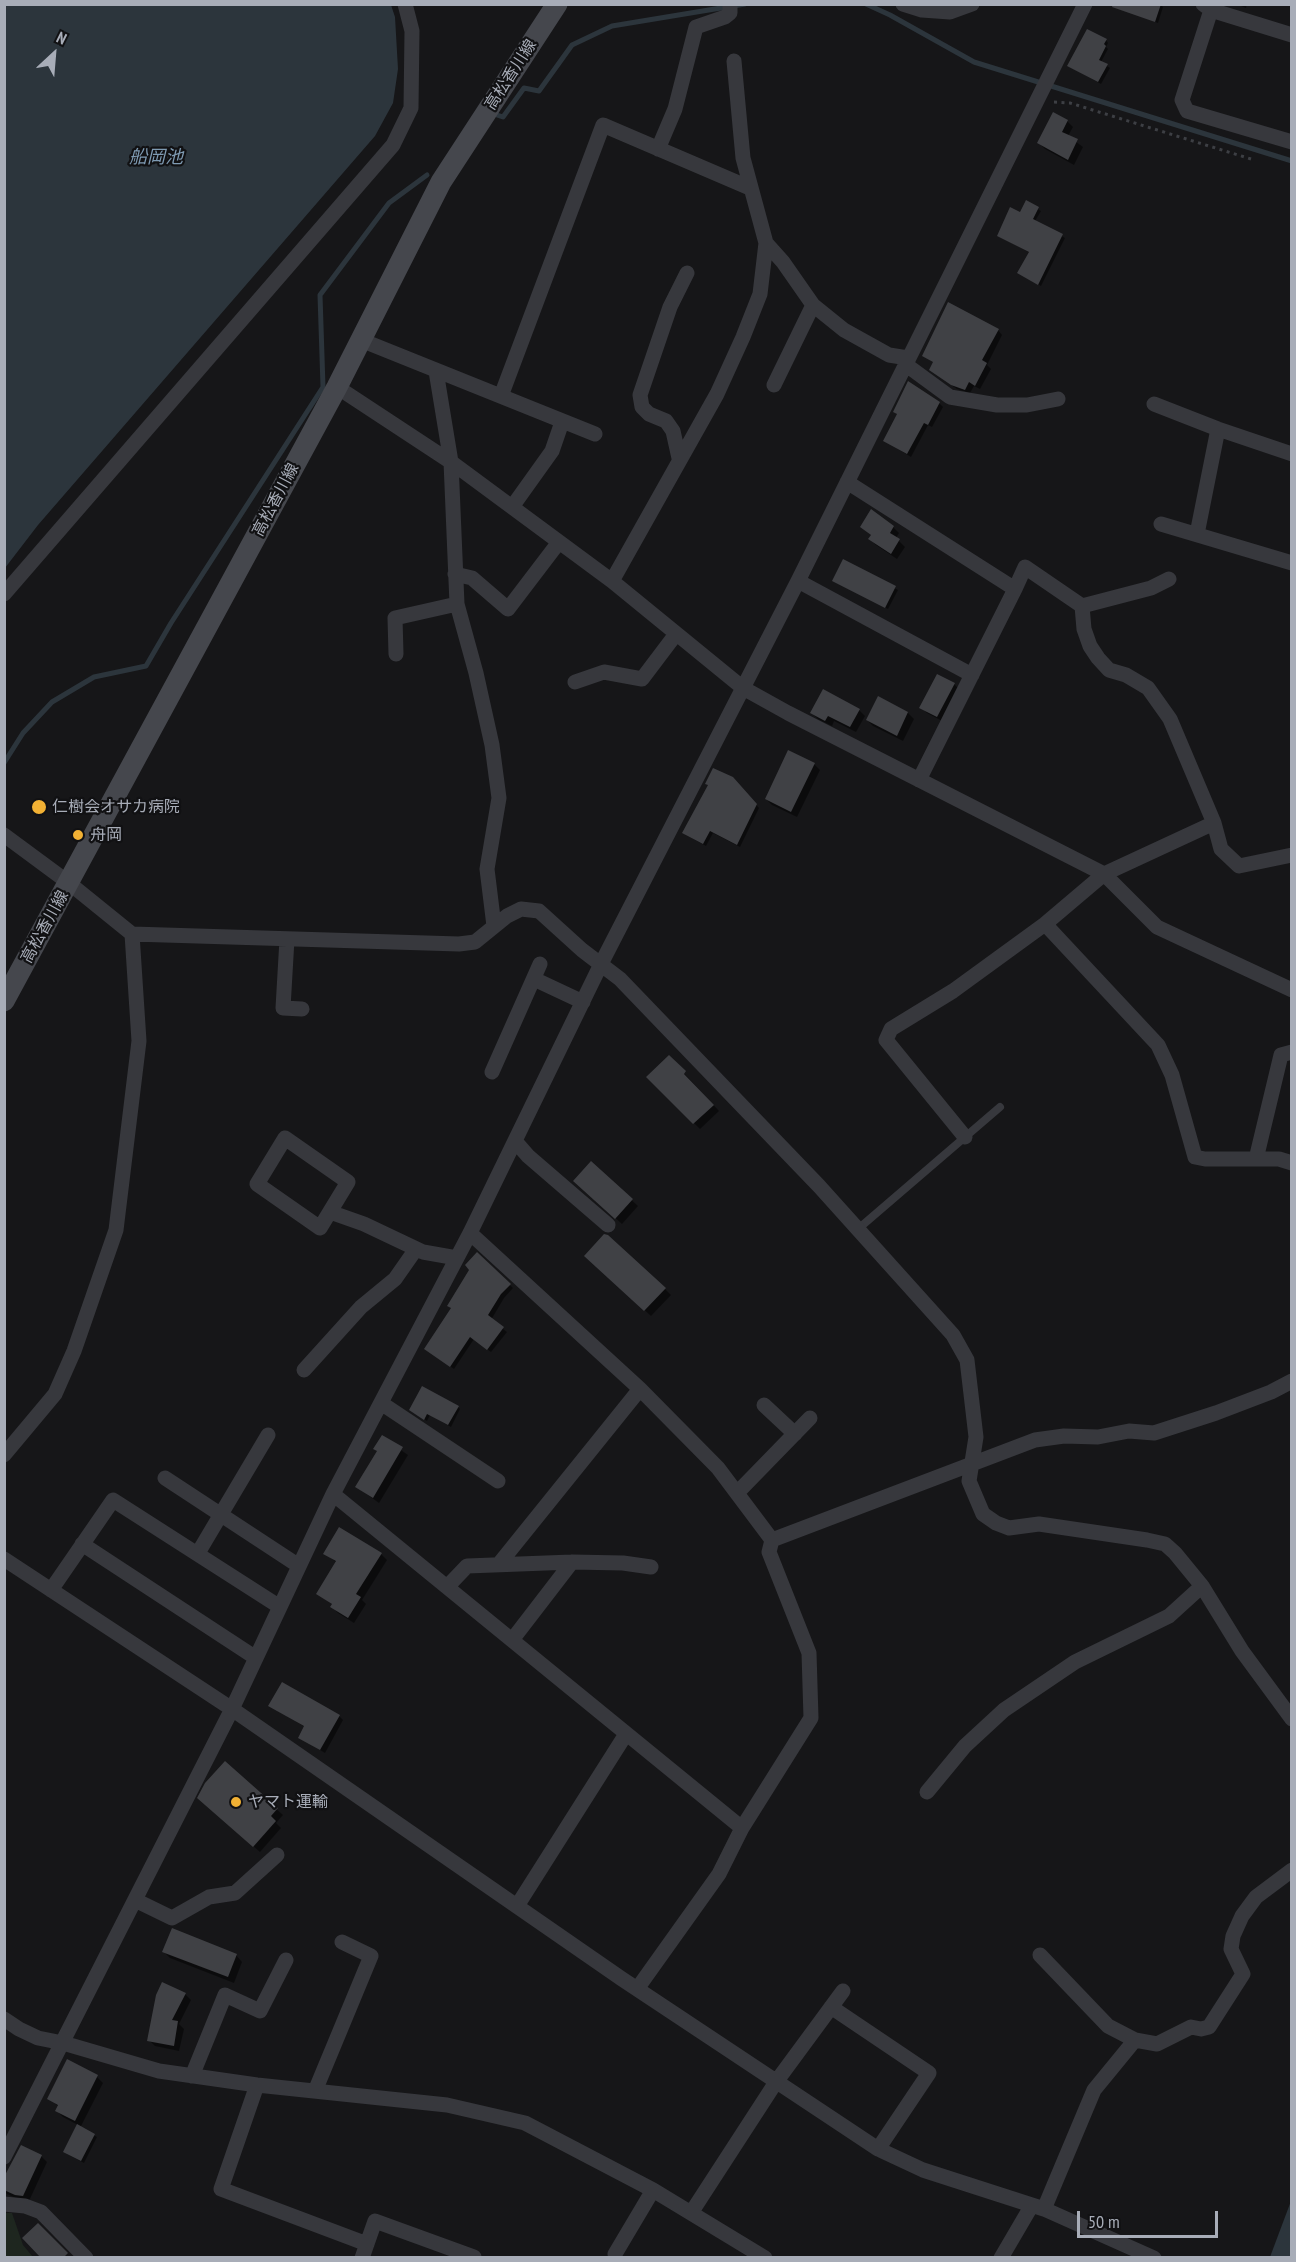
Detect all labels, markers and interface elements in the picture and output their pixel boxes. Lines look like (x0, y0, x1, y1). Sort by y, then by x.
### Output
north arrow (24, 24, 84, 84)
text: N (54, 27, 70, 49)
street label: 高松香川線 (481, 36, 541, 114)
water label: 船岡池 (129, 147, 183, 169)
street label: 高松香川線 (249, 460, 303, 540)
place label: 仁樹会オサカ病院 (52, 797, 180, 817)
marker: 仁樹会オサカ病院 (30, 798, 48, 816)
place label: 舟岡 (90, 825, 122, 845)
marker: 舟岡 (71, 828, 85, 842)
street label: 高松香川線 (17, 887, 73, 967)
place label: ヤマト運輸 (248, 1792, 328, 1812)
marker: ヤマト運輸 (229, 1795, 243, 1809)
scale bar (1080, 2199, 1221, 2237)
text: 50 m (1088, 2210, 1120, 2233)

